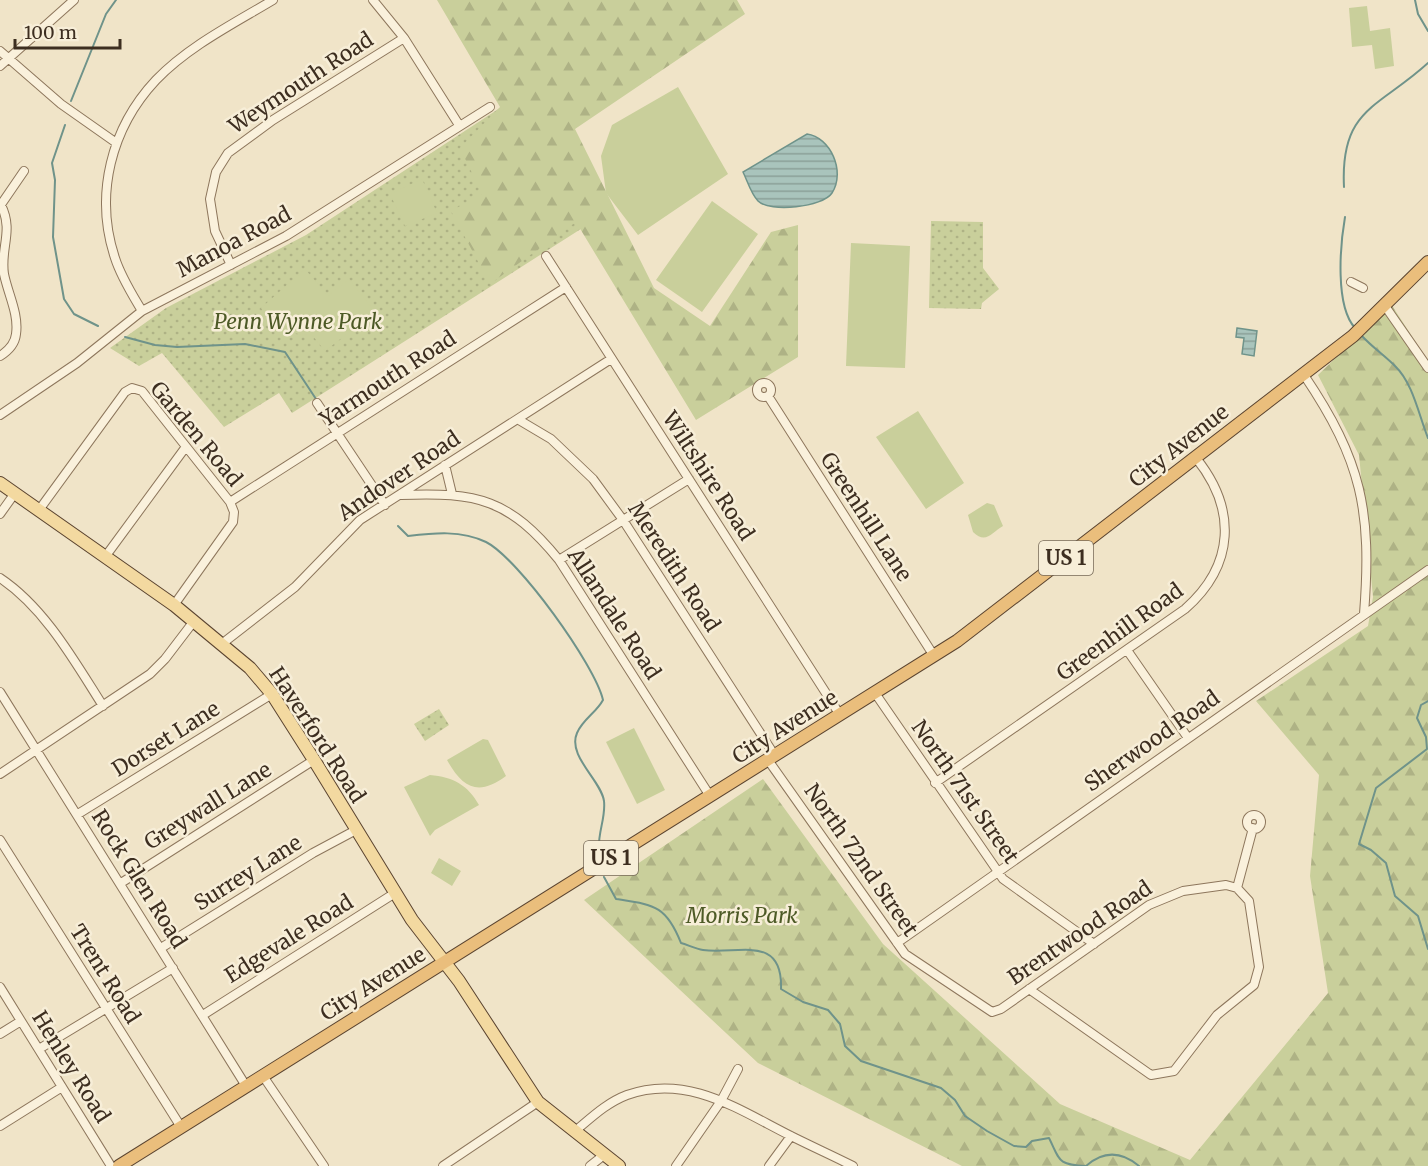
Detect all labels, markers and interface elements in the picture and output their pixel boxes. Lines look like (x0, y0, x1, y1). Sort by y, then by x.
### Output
scale bar (15, 12, 120, 50)
text: 100 m (24, 21, 77, 44)
street label: Weymouth Road (222, 26, 378, 140)
street label: Manoa Road (172, 200, 296, 283)
park label: Penn Wynne Park (214, 308, 383, 335)
street label: Yarmouth Road (314, 324, 461, 433)
street label: Garden Road (145, 376, 248, 492)
street label: City Avenue (1123, 398, 1234, 493)
street label: Wiltshire Road (656, 405, 760, 546)
street label: Andover Road (332, 425, 465, 527)
street label: Greenhill Lane (815, 447, 918, 586)
street label: Meredith Road (623, 497, 726, 637)
road number: US 1 (1039, 541, 1093, 575)
street label: Allandale Road (561, 542, 667, 685)
street label: Greenhill Road (1051, 577, 1188, 686)
street label: Haverford Road (263, 662, 372, 808)
street label: City Avenue (727, 684, 842, 770)
street label: Sherwood Road (1079, 684, 1225, 797)
street label: Dorset Lane (107, 695, 225, 782)
street label: North 71st Street (906, 715, 1025, 869)
street label: Greywall Lane (139, 756, 276, 855)
street label: North 72nd Street (799, 778, 924, 941)
street label: Rock Glen Road (86, 804, 193, 953)
street label: Surrey Lane (189, 829, 307, 916)
road number: US 1 (584, 841, 638, 875)
street label: Brentwood Road (1003, 874, 1157, 991)
street label: Edgevale Road (219, 888, 358, 989)
park label: Morris Park (685, 902, 798, 929)
street label: Trent Road (64, 919, 147, 1029)
street label: City Avenue (315, 941, 430, 1027)
street label: Henley Road (26, 1006, 117, 1128)

